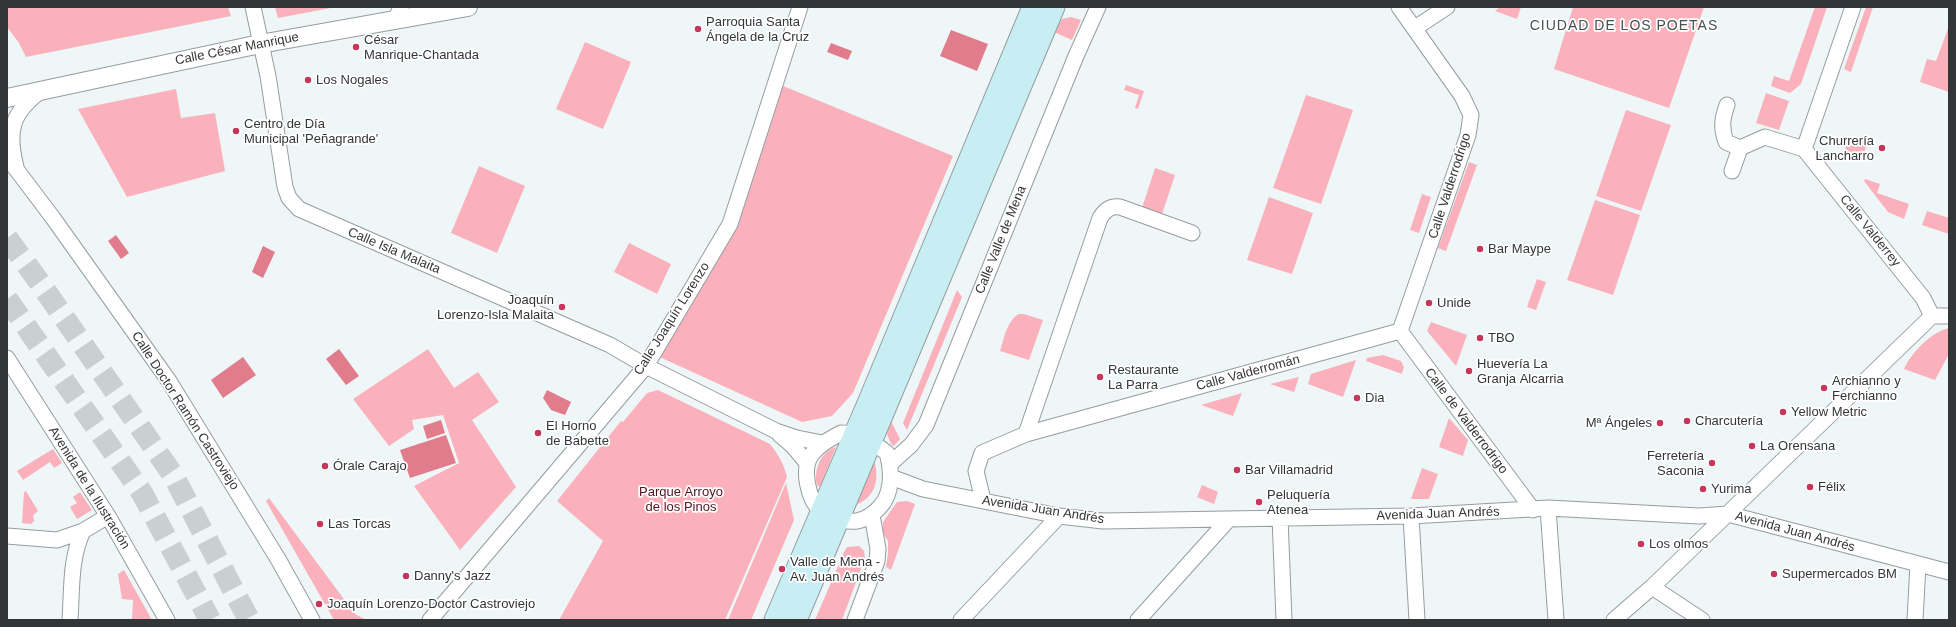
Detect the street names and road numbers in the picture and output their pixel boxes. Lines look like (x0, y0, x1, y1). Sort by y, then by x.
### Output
street label: Calle César Manrique (174, 29, 300, 69)
street label: Calle Valderrodrigo (1426, 131, 1474, 241)
street label: Calle Valle de Mena (972, 184, 1030, 296)
street label: Calle Valderrey (1836, 192, 1904, 270)
street label: Calle Isla Malaita (345, 224, 443, 278)
street label: Calle Joaquín Lorenzo (631, 260, 713, 378)
street label: Calle Doctor Ramón Castroviejo (128, 329, 242, 493)
street label: Calle Valderromán (1194, 352, 1302, 394)
street label: Calle de Valderrodrigo (1421, 365, 1511, 477)
street label: Avenida de la Ilustración (45, 424, 133, 552)
street label: Avenida Juan Andrés (981, 493, 1105, 527)
street label: Avenida Juan Andrés (1376, 504, 1500, 524)
street label: Avenida Juan Andrés (1733, 509, 1857, 555)

